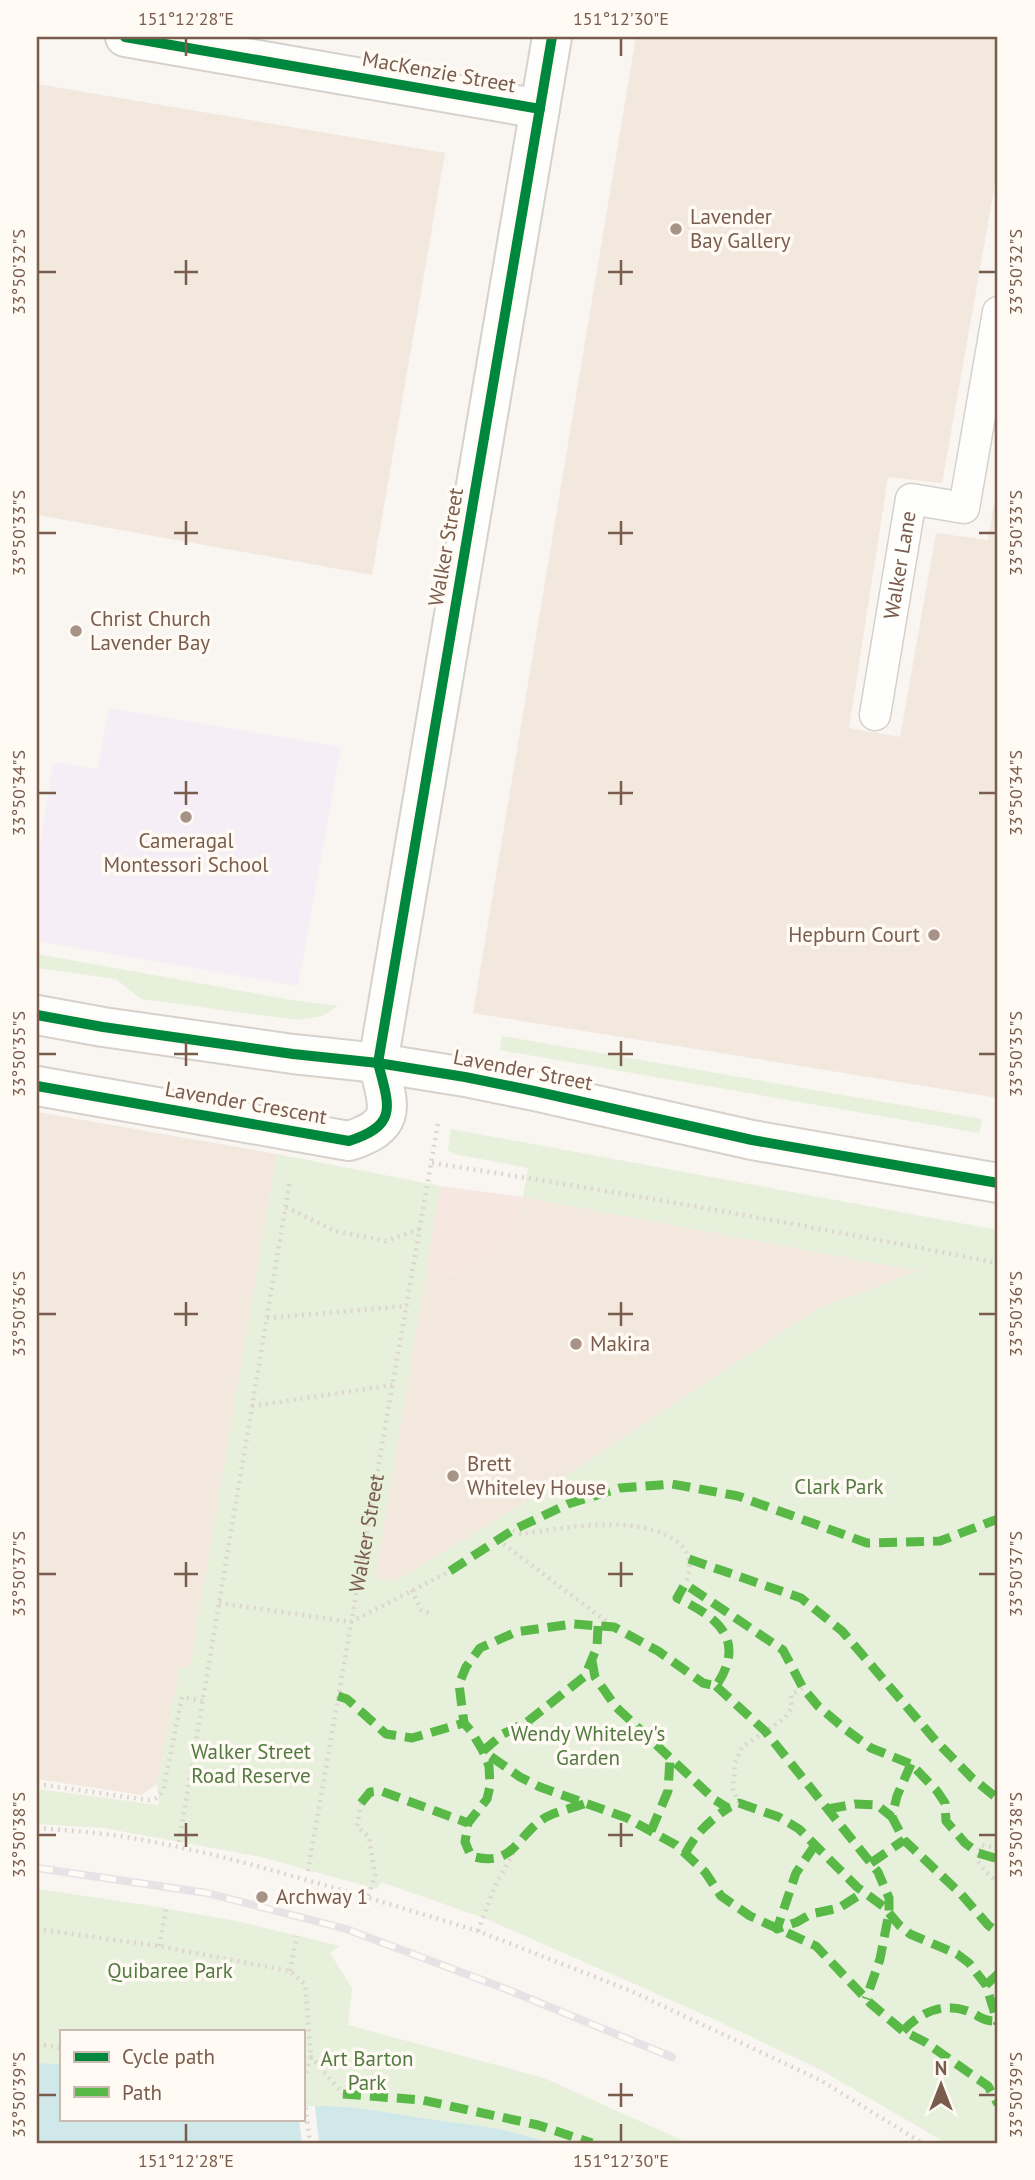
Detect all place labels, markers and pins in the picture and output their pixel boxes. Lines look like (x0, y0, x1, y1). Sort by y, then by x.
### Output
place label: Lavender Bay Gallery (690, 203, 791, 254)
marker: Lavender Bay Gallery (668, 221, 684, 237)
place label: Christ Church Lavender Bay (90, 605, 211, 656)
marker: Christ Church Lavender Bay (68, 623, 84, 639)
marker: Cameragal Montessori School (178, 809, 194, 825)
place label: Cameragal Montessori School (104, 827, 268, 878)
place label: Hepburn Court (788, 921, 920, 948)
marker: Hepburn Court (926, 927, 942, 943)
place label: Makira (590, 1330, 650, 1357)
marker: Makira (568, 1336, 584, 1352)
place label: Brett Whiteley House (467, 1450, 606, 1501)
marker: Brett Whiteley House (445, 1468, 461, 1484)
place label: Archway 1 (276, 1883, 368, 1910)
marker: Archway 1 (254, 1889, 270, 1905)

